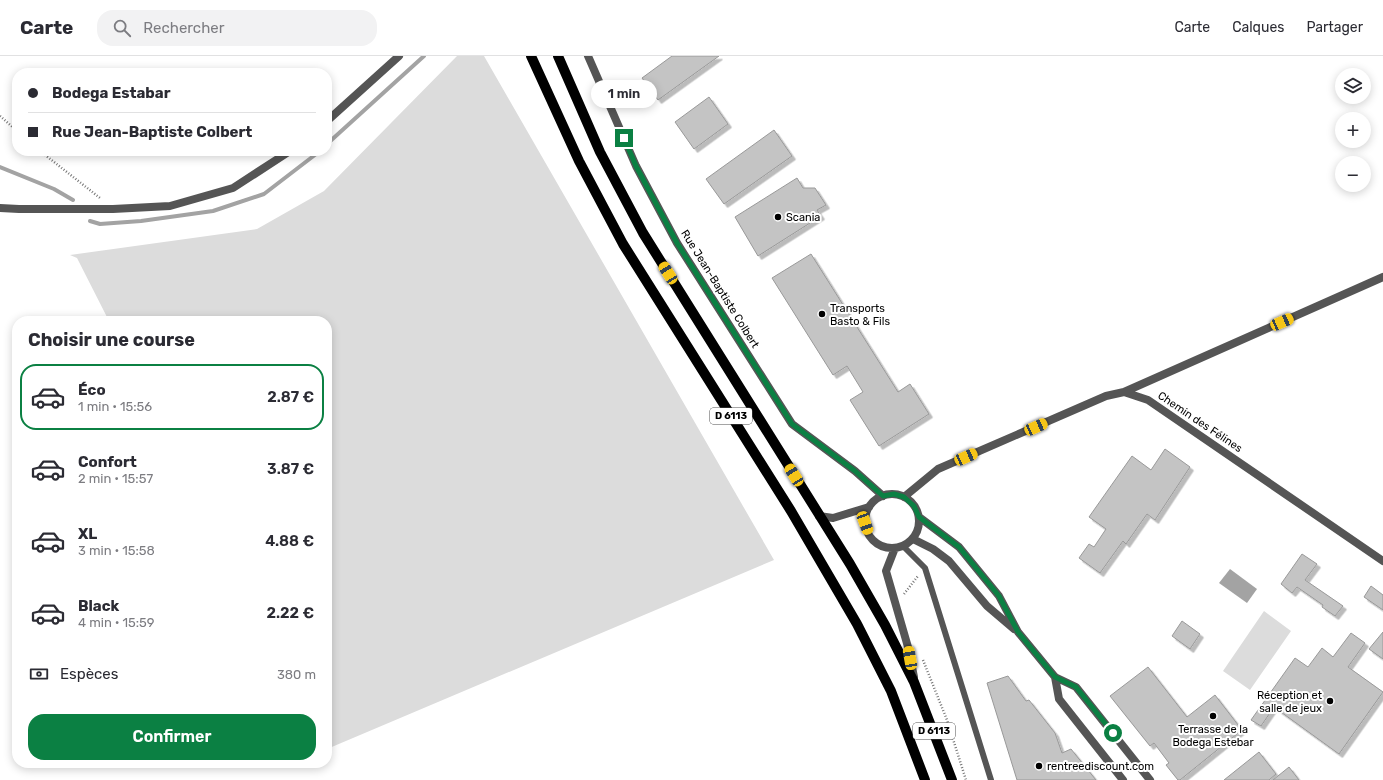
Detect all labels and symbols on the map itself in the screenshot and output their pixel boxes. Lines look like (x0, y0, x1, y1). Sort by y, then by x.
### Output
callout: 1 min (591, 80, 657, 108)
route end (615, 129, 633, 147)
place label: Scania (786, 211, 820, 224)
marker: Scania (773, 212, 783, 222)
street label: Rue Jean-Baptiste Colbert (678, 227, 762, 351)
car (657, 260, 679, 286)
place label: Transports Basto & Fils (830, 302, 890, 328)
marker: Transports Basto & Fils (817, 309, 827, 319)
car (1269, 312, 1295, 332)
street label: Chemin des Félines (1155, 389, 1245, 455)
road number: D 6113 (710, 408, 752, 424)
car (1023, 417, 1049, 437)
car (953, 447, 979, 467)
car (783, 462, 805, 488)
car (855, 510, 875, 536)
car (902, 645, 918, 671)
place label: Réception et salle de jeux (1257, 689, 1323, 715)
marker: Réception et salle de jeux (1325, 696, 1335, 706)
marker: Terrasse de la Bodega Estebar (1208, 711, 1218, 721)
road number: D 6113 (913, 723, 955, 739)
place label: Terrasse de la Bodega Estebar (1172, 723, 1254, 749)
route start (1104, 724, 1122, 742)
place label: rentreediscount.com (1047, 760, 1154, 773)
marker: rentreediscount.com (1034, 761, 1044, 771)

